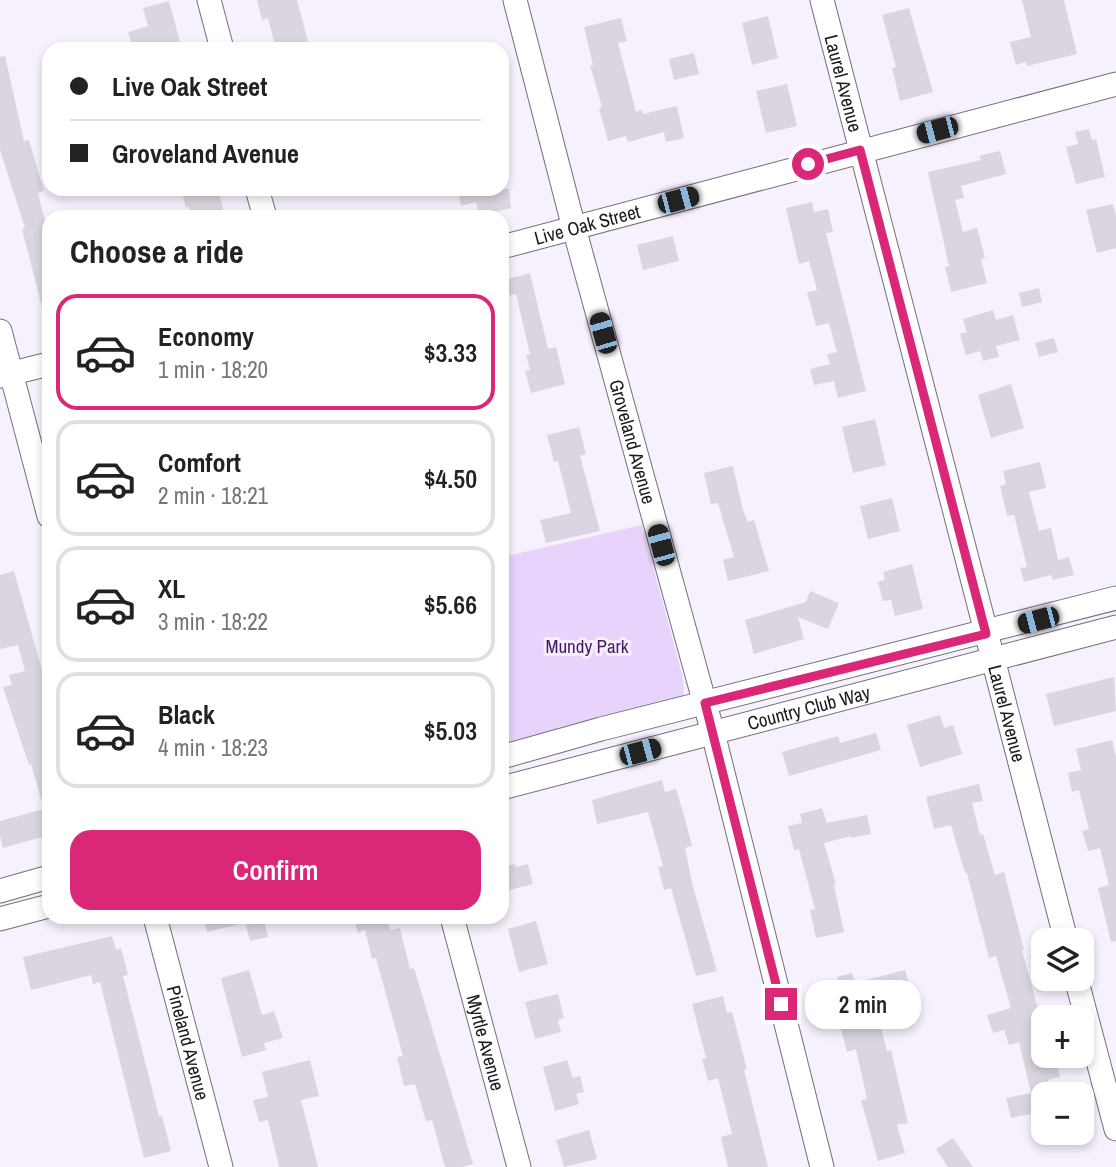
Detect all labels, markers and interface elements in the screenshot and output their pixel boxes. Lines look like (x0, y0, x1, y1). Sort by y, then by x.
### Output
street label: Laurel Avenue (819, 32, 869, 135)
text: Live Oak Street (112, 69, 267, 104)
car (914, 114, 961, 146)
text: Groveland Avenue (112, 136, 299, 171)
route start (792, 148, 824, 180)
car (655, 184, 702, 216)
street label: Live Oak Street (531, 198, 643, 251)
text: Choose a ride (70, 230, 244, 273)
car (588, 310, 619, 356)
text: Economy (158, 319, 254, 354)
icon: car (74, 321, 137, 384)
text: $3.33 (424, 335, 477, 370)
text: 1 min · 18:20 (158, 354, 268, 385)
street label: Groveland Avenue (603, 376, 662, 507)
text: Comfort (158, 445, 241, 480)
icon: car (74, 447, 137, 510)
text: $4.50 (424, 461, 477, 496)
text: 2 min · 18:21 (158, 480, 268, 511)
car (646, 522, 677, 568)
text: XL (158, 571, 185, 606)
icon: car (74, 573, 137, 636)
text: $5.66 (424, 587, 477, 622)
car (1015, 604, 1062, 636)
text: 3 min · 18:22 (158, 606, 268, 637)
park label: Mundy Park (545, 633, 629, 659)
street label: Laurel Avenue (982, 662, 1032, 765)
street label: Country Club Way (744, 679, 873, 736)
text: Black (158, 697, 215, 732)
icon: car (74, 699, 137, 762)
text: $5.03 (424, 713, 477, 748)
text: 4 min · 18:23 (158, 732, 268, 763)
car (617, 736, 664, 768)
button: Confirm (70, 830, 481, 910)
map controls (1031, 928, 1094, 1145)
button: layers (1031, 928, 1094, 991)
callout: 2 min (806, 979, 921, 1028)
street label: Pineland Avenue (161, 982, 216, 1103)
route end (765, 988, 797, 1020)
text: 2 min (839, 989, 887, 1020)
street label: Myrtle Avenue (460, 992, 511, 1094)
button: + (1031, 1005, 1094, 1068)
button: − (1031, 1082, 1094, 1145)

